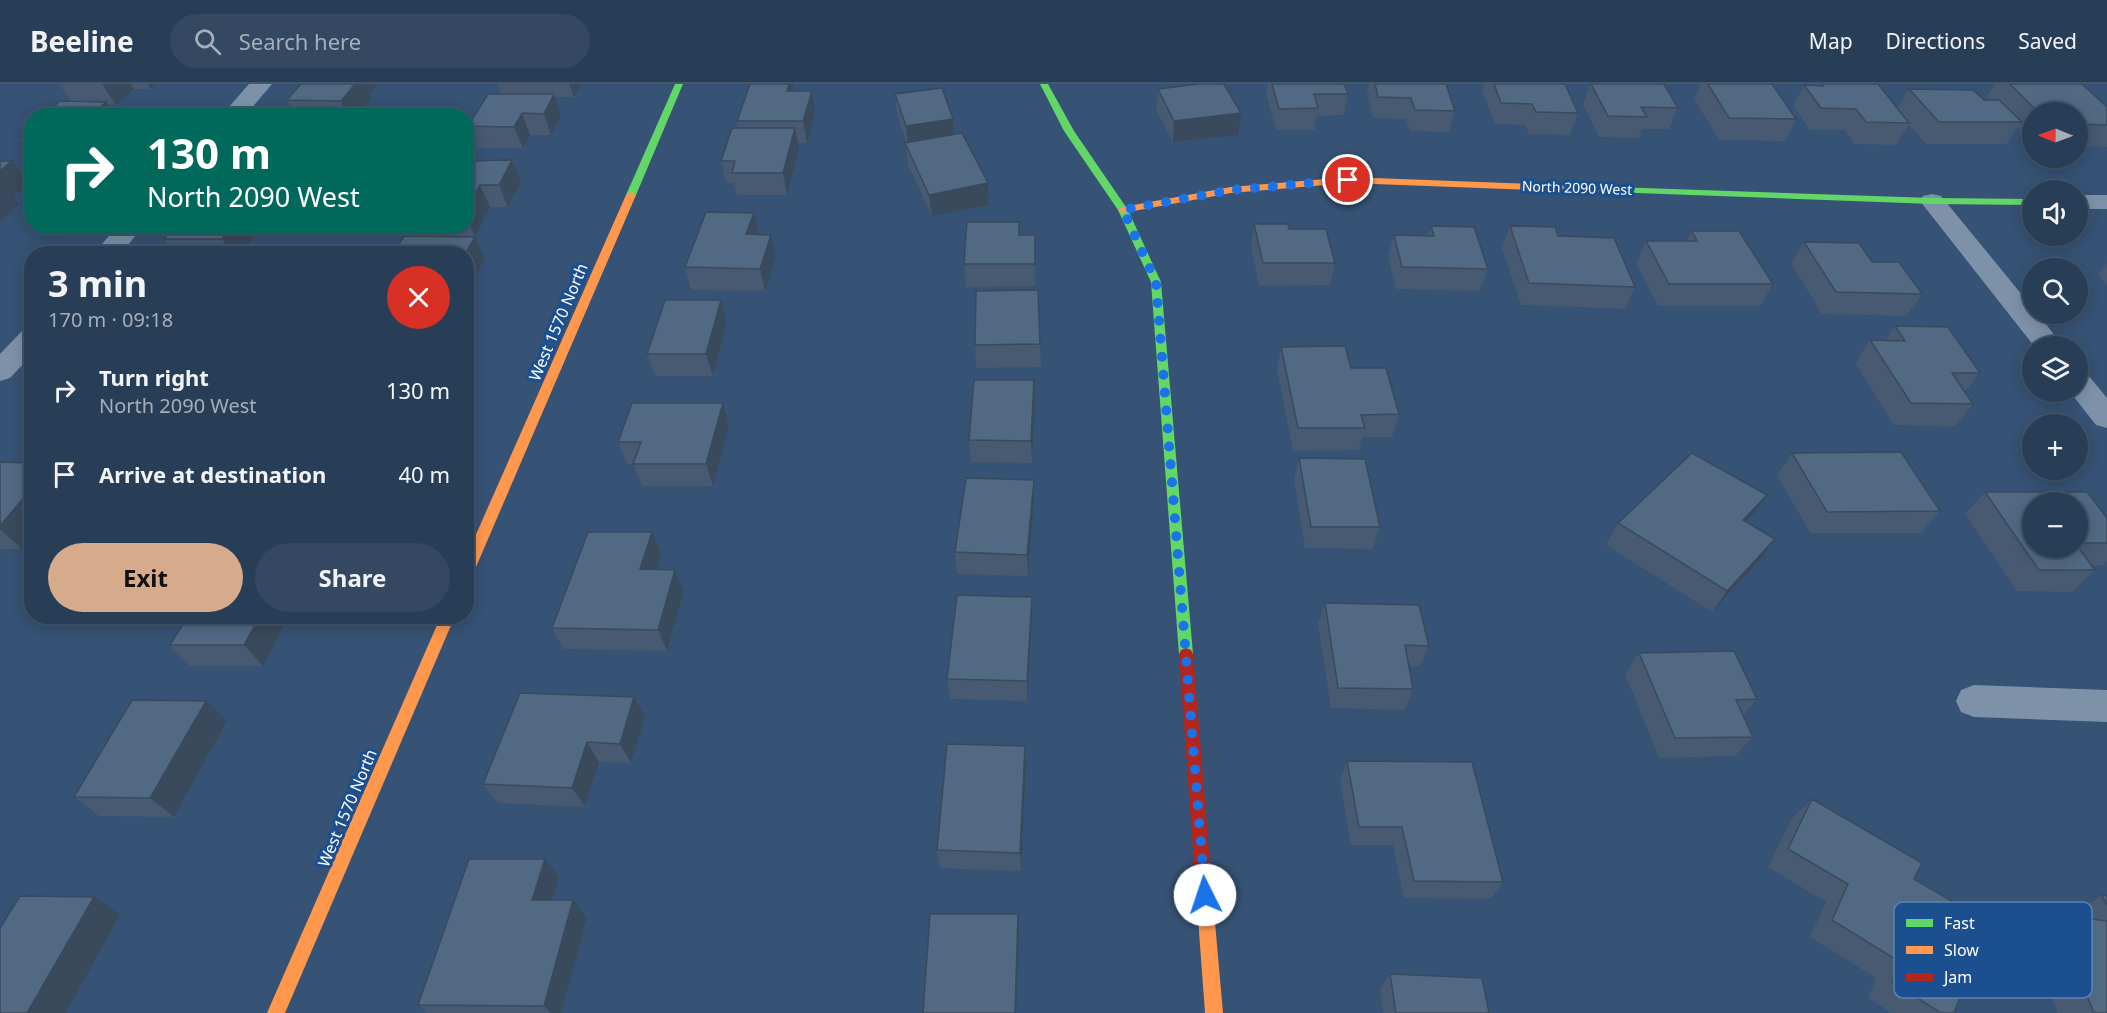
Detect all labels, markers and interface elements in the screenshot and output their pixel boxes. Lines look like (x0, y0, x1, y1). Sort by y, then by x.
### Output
search box (170, 14, 590, 68)
text: Beeline (30, 22, 134, 60)
icon: search (191, 25, 224, 58)
text: Search here (239, 26, 361, 56)
text: Map (1809, 27, 1853, 55)
text: Directions (1886, 27, 1985, 55)
text: Saved (2018, 27, 2077, 55)
north arrow (2022, 102, 2088, 168)
map controls (2022, 102, 2088, 558)
text: 130 m (147, 124, 271, 181)
icon: right (48, 132, 126, 210)
pin (1322, 154, 1373, 205)
icon: arrive (1331, 163, 1364, 196)
street label: North 2090 West (1522, 176, 1632, 199)
text: North 2090 West (147, 178, 360, 215)
button: sound (2022, 180, 2088, 246)
button: search (2022, 258, 2088, 324)
text: 3 min (48, 259, 147, 308)
street label: West 1570 North (523, 260, 593, 384)
button: close (387, 266, 450, 329)
text: 170 m · 09:18 (48, 306, 173, 333)
button: layers (2022, 336, 2088, 402)
text: Turn right (99, 362, 209, 392)
icon: right (48, 374, 81, 407)
text: 130 m (386, 375, 450, 405)
text: North 2090 West (99, 392, 257, 419)
button: + (2022, 414, 2088, 480)
icon: arrive (48, 458, 81, 491)
text: Arrive at destination (99, 459, 326, 489)
text: 40 m (399, 459, 450, 489)
button: − (2022, 492, 2088, 558)
button: Exit (48, 543, 243, 612)
button: Share (255, 543, 450, 612)
street label: West 1570 North (312, 746, 382, 870)
position arrow (1173, 863, 1237, 927)
legend (1894, 902, 2092, 998)
text: Fast (1944, 912, 1975, 934)
text: Slow (1944, 939, 1979, 961)
text: Jam (1942, 966, 1972, 988)

